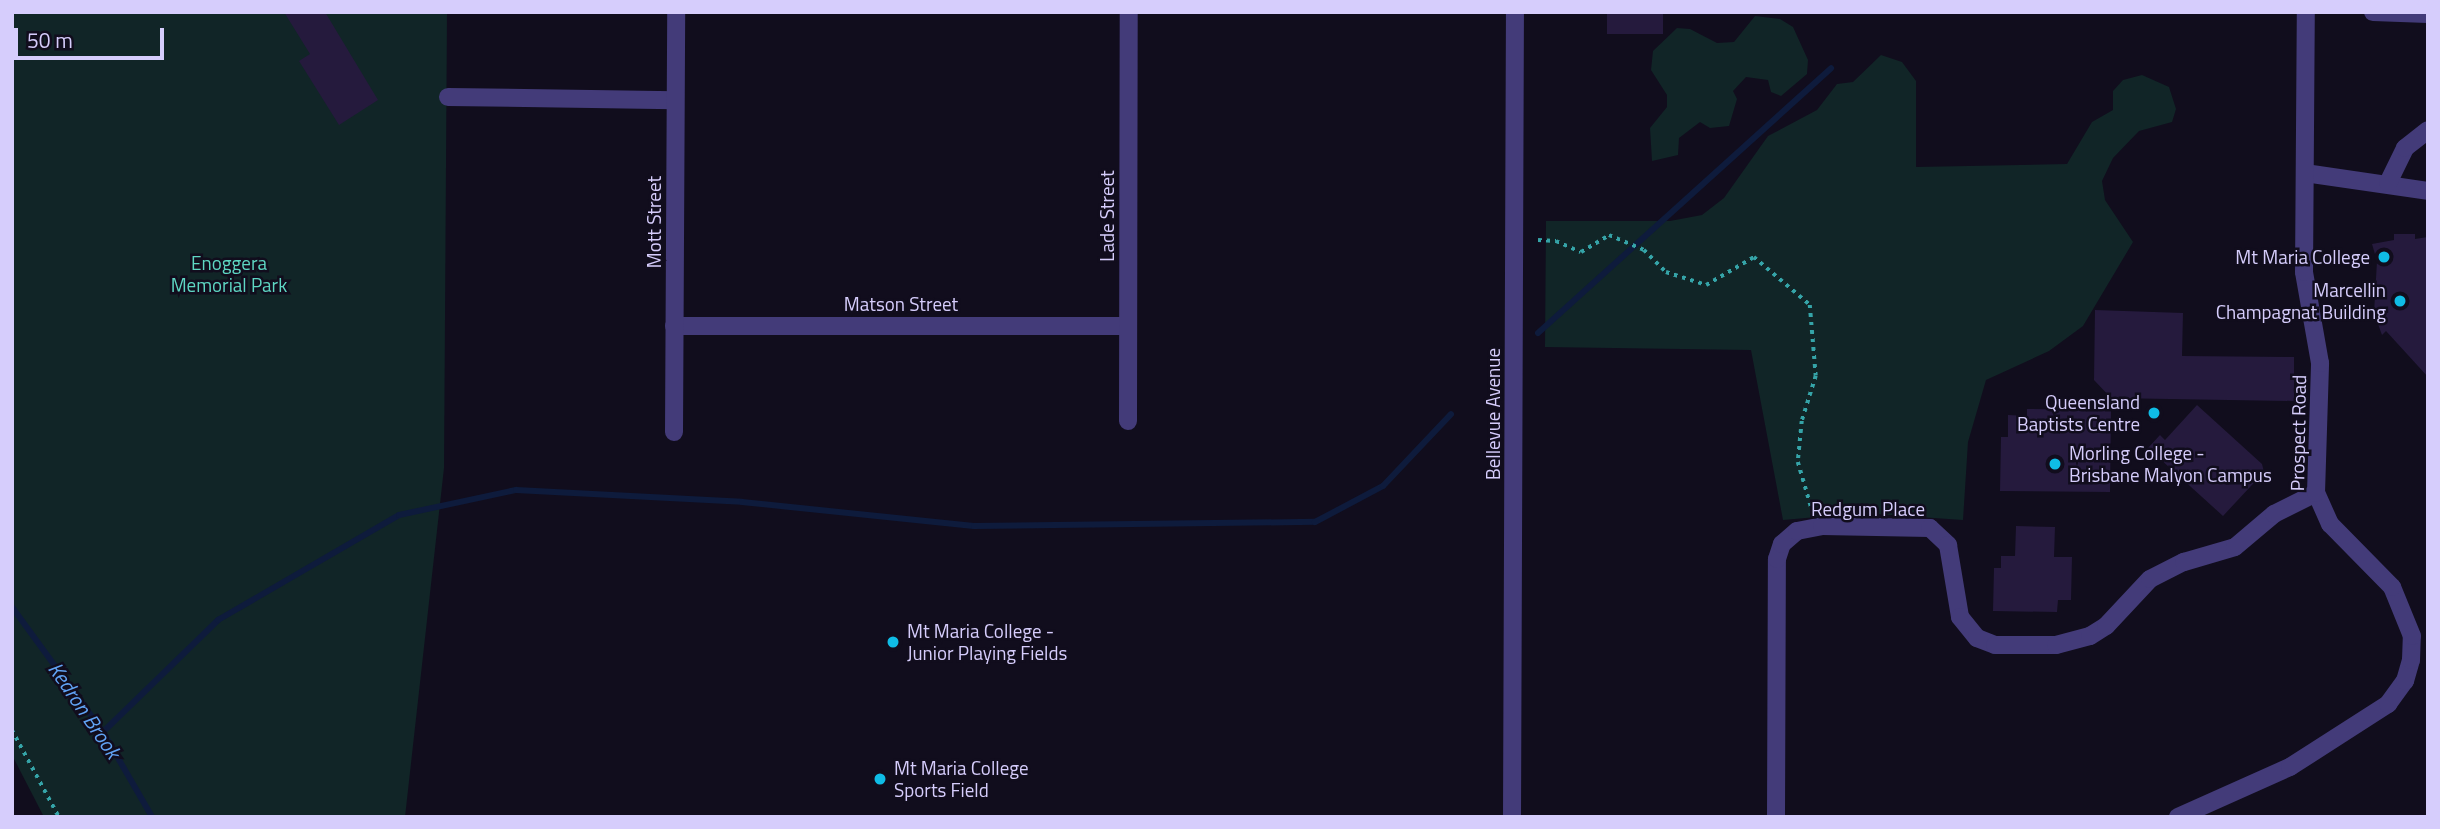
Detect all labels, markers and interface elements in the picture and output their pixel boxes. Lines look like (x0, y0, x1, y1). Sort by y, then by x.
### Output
scale bar (18, 14, 168, 58)
text: 50 m (27, 24, 73, 56)
street label: Lade Street (1096, 170, 1118, 262)
street label: Mott Street (643, 176, 665, 268)
place label: Mt Maria College (2235, 246, 2370, 268)
marker: Mt Maria College (2376, 249, 2392, 265)
park label: Enoggera Memorial Park (171, 252, 287, 296)
place label: Marcellin Champagnat Building (2216, 279, 2386, 323)
street label: Matson Street (844, 293, 958, 315)
marker: Marcellin Champagnat Building (2392, 293, 2408, 309)
street label: Bellevue Avenue (1482, 348, 1504, 480)
street label: Prospect Road (2286, 375, 2310, 491)
place label: Queensland Baptists Centre (2017, 391, 2140, 435)
marker: Queensland Baptists Centre (2146, 405, 2162, 421)
place label: Morling College - Brisbane Malyon Campus (2069, 442, 2272, 486)
marker: Morling College - Brisbane Malyon Campus (2047, 456, 2063, 472)
street label: Redgum Place (1811, 498, 1925, 520)
place label: Mt Maria College - Junior Playing Fields (907, 620, 1067, 664)
marker: Mt Maria College - Junior Playing Fields (885, 634, 901, 650)
water label: Kedron Brook (43, 657, 127, 763)
place label: Mt Maria College Sports Field (894, 757, 1029, 801)
marker: Mt Maria College Sports Field (872, 771, 888, 787)

